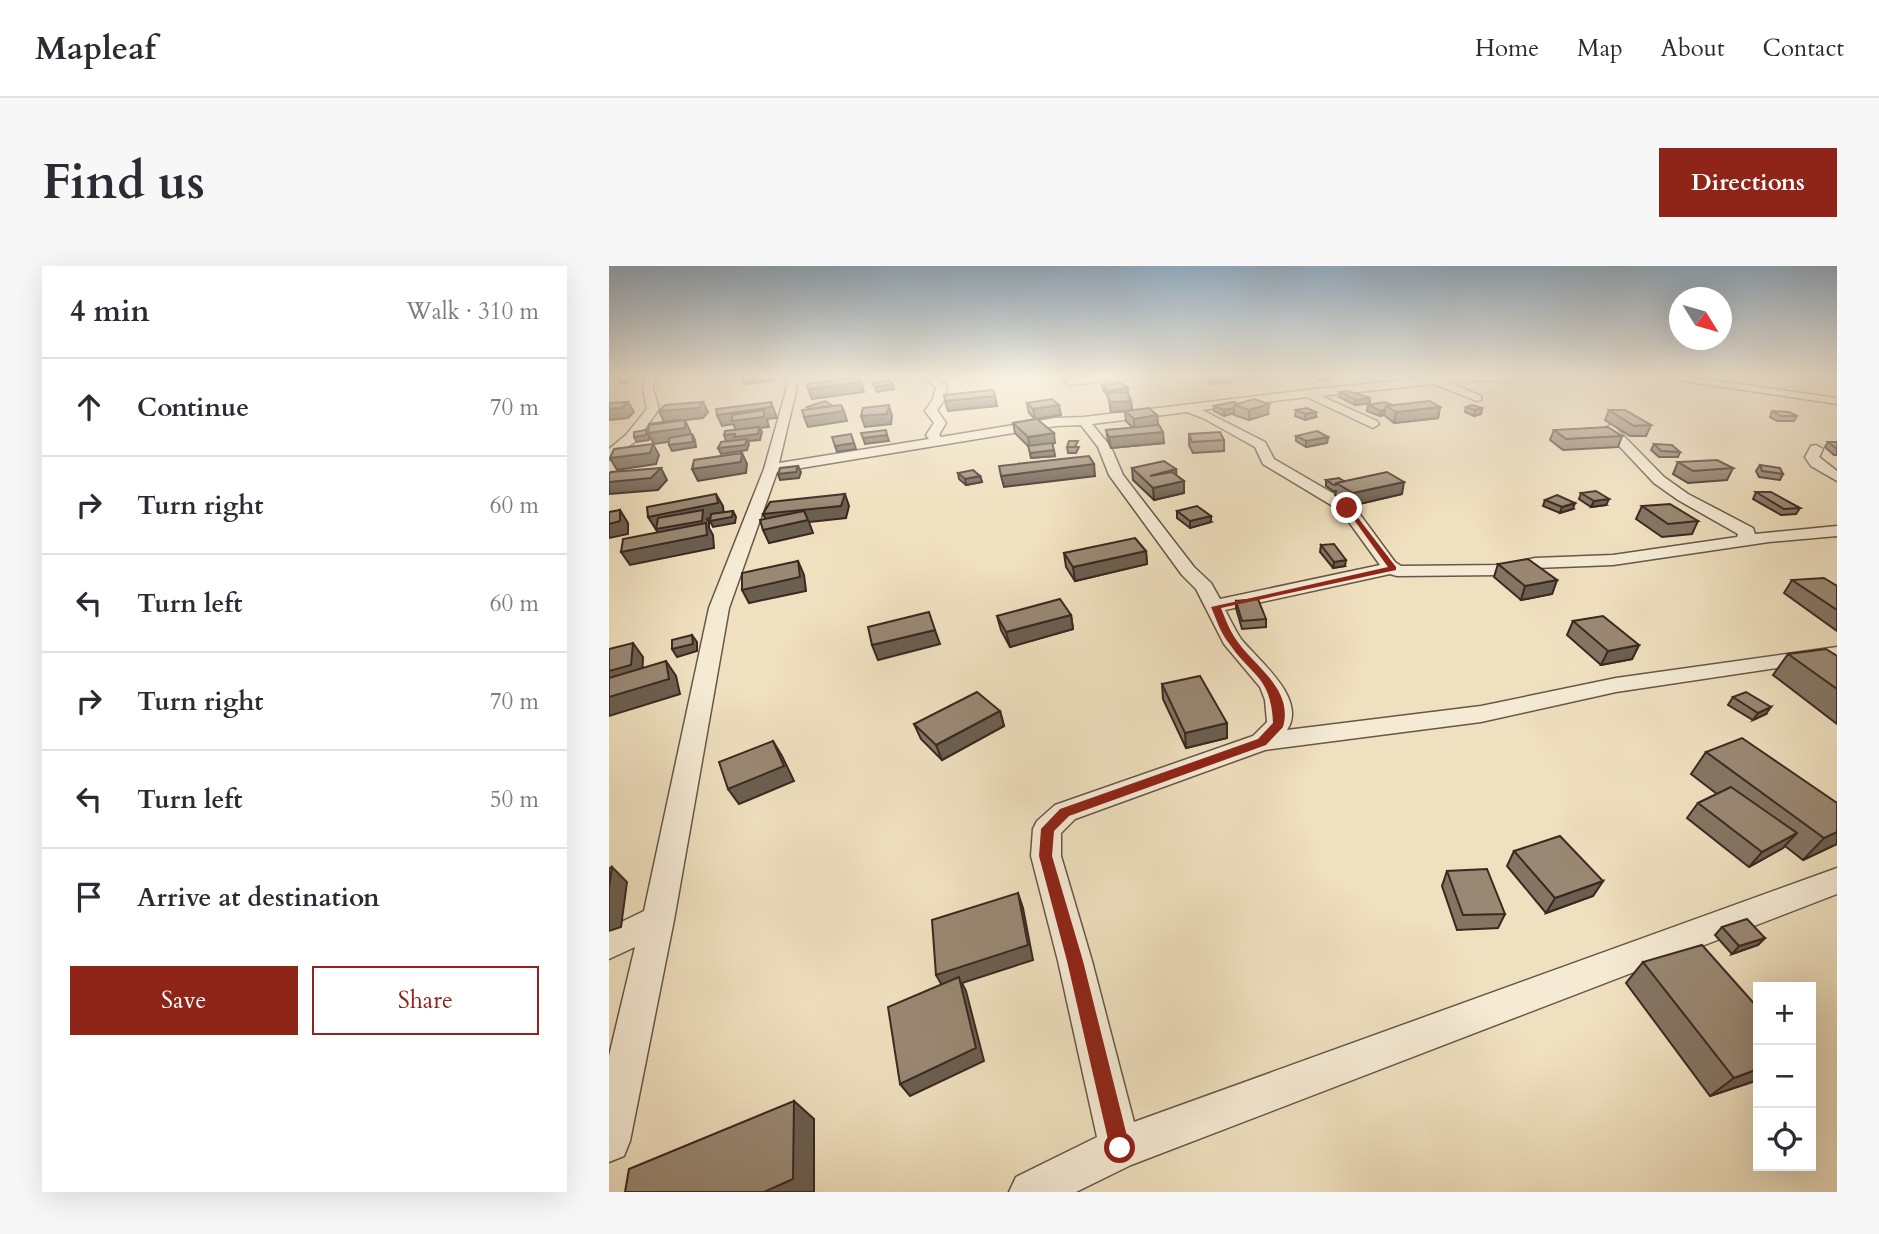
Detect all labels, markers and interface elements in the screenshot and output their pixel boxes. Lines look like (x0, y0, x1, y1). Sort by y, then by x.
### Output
text: Mapleaf (35, 26, 156, 71)
text: Home (1475, 32, 1539, 65)
text: Map (1577, 32, 1623, 65)
text: About (1661, 32, 1725, 65)
text: Contact (1763, 32, 1844, 65)
button: Directions (1659, 148, 1837, 217)
text: Find us (42, 149, 205, 216)
north arrow (1669, 287, 1732, 350)
text: 4 min (70, 291, 150, 332)
text: Walk · 310 m (406, 296, 539, 327)
icon: ahead (70, 388, 108, 426)
text: Continue (137, 390, 249, 425)
text: 70 m (490, 392, 539, 423)
icon: right (70, 486, 108, 524)
text: Turn right (137, 488, 264, 523)
text: 60 m (490, 490, 539, 521)
route end (1331, 492, 1362, 523)
icon: left (70, 584, 108, 622)
text: Turn left (137, 586, 242, 621)
text: 60 m (490, 588, 539, 619)
icon: right (70, 682, 108, 720)
text: Turn right (137, 684, 264, 719)
text: 70 m (490, 686, 539, 717)
icon: left (70, 780, 108, 818)
text: Turn left (137, 782, 242, 817)
text: 50 m (490, 784, 539, 815)
icon: arrive (70, 878, 108, 916)
text: Arrive at destination (137, 880, 380, 915)
button: Save (70, 966, 298, 1035)
button: Share (312, 966, 539, 1035)
map controls (1753, 982, 1816, 1171)
button: + (1753, 982, 1816, 1045)
button: − (1753, 1045, 1816, 1108)
button: locate (1753, 1108, 1816, 1171)
route start (1104, 1132, 1135, 1163)

